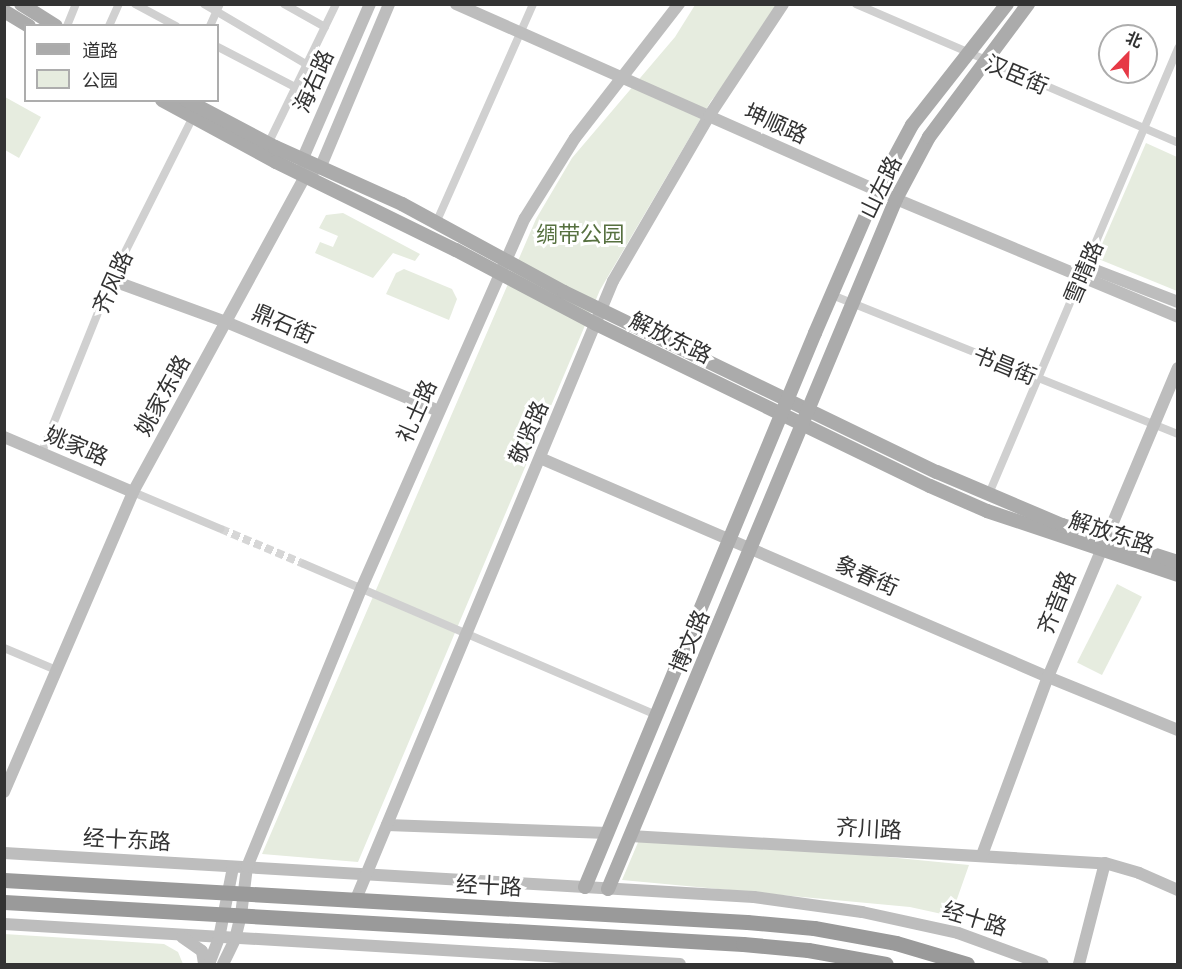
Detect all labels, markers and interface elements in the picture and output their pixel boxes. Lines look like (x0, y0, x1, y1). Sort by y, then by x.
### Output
legend (24, 24, 219, 102)
north arrow (1098, 24, 1158, 84)
text: 北 (1123, 27, 1146, 51)
text: 道路 (82, 39, 118, 61)
street label: 海右路 (288, 45, 338, 117)
street label: 汉臣街 (981, 49, 1053, 99)
text: 公园 (82, 69, 118, 91)
street label: 坤顺路 (740, 98, 812, 148)
street label: 山左路 (854, 152, 906, 222)
park label: 绸带公园 (536, 221, 624, 247)
street label: 雪晴路 (1058, 236, 1108, 308)
street label: 齐风路 (87, 246, 137, 318)
street label: 鼎石街 (248, 298, 320, 348)
street label: 解放东路 (626, 306, 716, 368)
street label: 书昌街 (969, 340, 1041, 390)
street label: 姚家东路 (129, 350, 195, 440)
street label: 礼士路 (391, 375, 441, 447)
street label: 敬贤路 (503, 396, 553, 468)
street label: 姚家路 (41, 420, 113, 470)
street label: 解放东路 (1066, 506, 1158, 558)
street label: 象春街 (831, 550, 903, 600)
street label: 齐音路 (1031, 566, 1081, 638)
street label: 博文路 (664, 605, 714, 677)
street label: 齐川路 (835, 813, 903, 843)
street label: 经十东路 (82, 824, 172, 854)
street label: 经十路 (455, 870, 523, 900)
street label: 经十路 (940, 896, 1010, 940)

